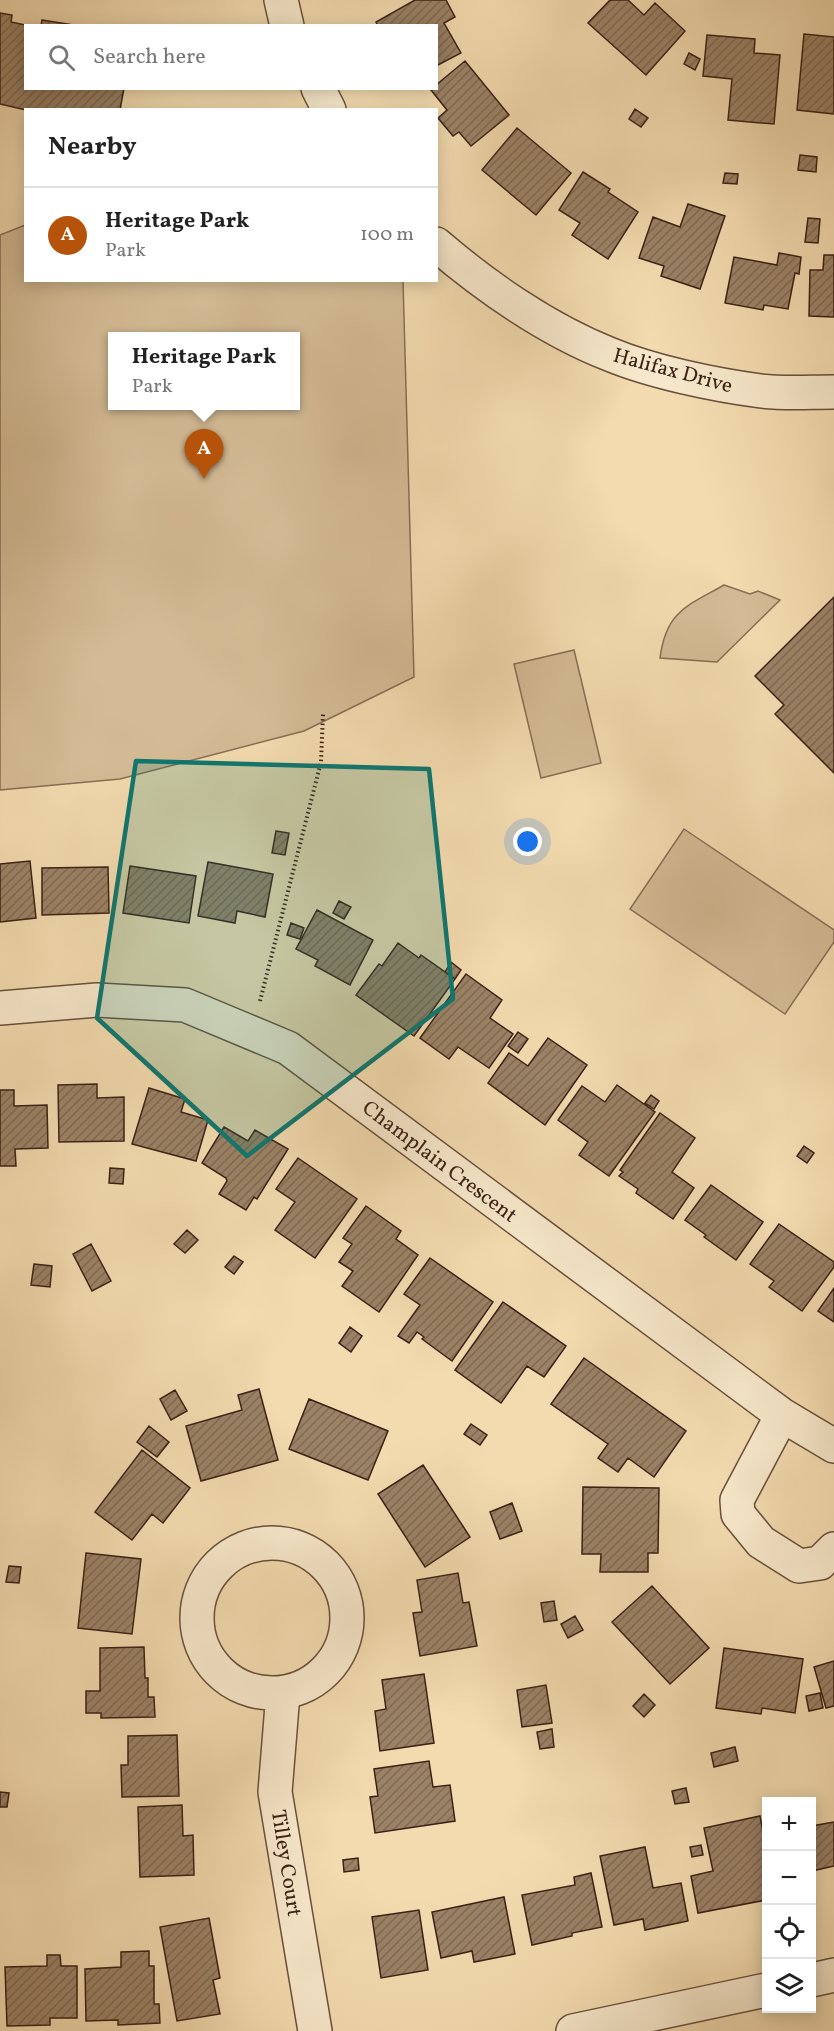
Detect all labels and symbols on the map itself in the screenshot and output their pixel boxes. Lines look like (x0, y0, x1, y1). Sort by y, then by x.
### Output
street label: Halifax Drive (610, 342, 736, 401)
pin: A (184, 430, 224, 479)
your location (513, 827, 542, 856)
street label: Champlain Crescent (355, 1094, 523, 1230)
street label: Tilley Court (263, 1808, 308, 1919)

